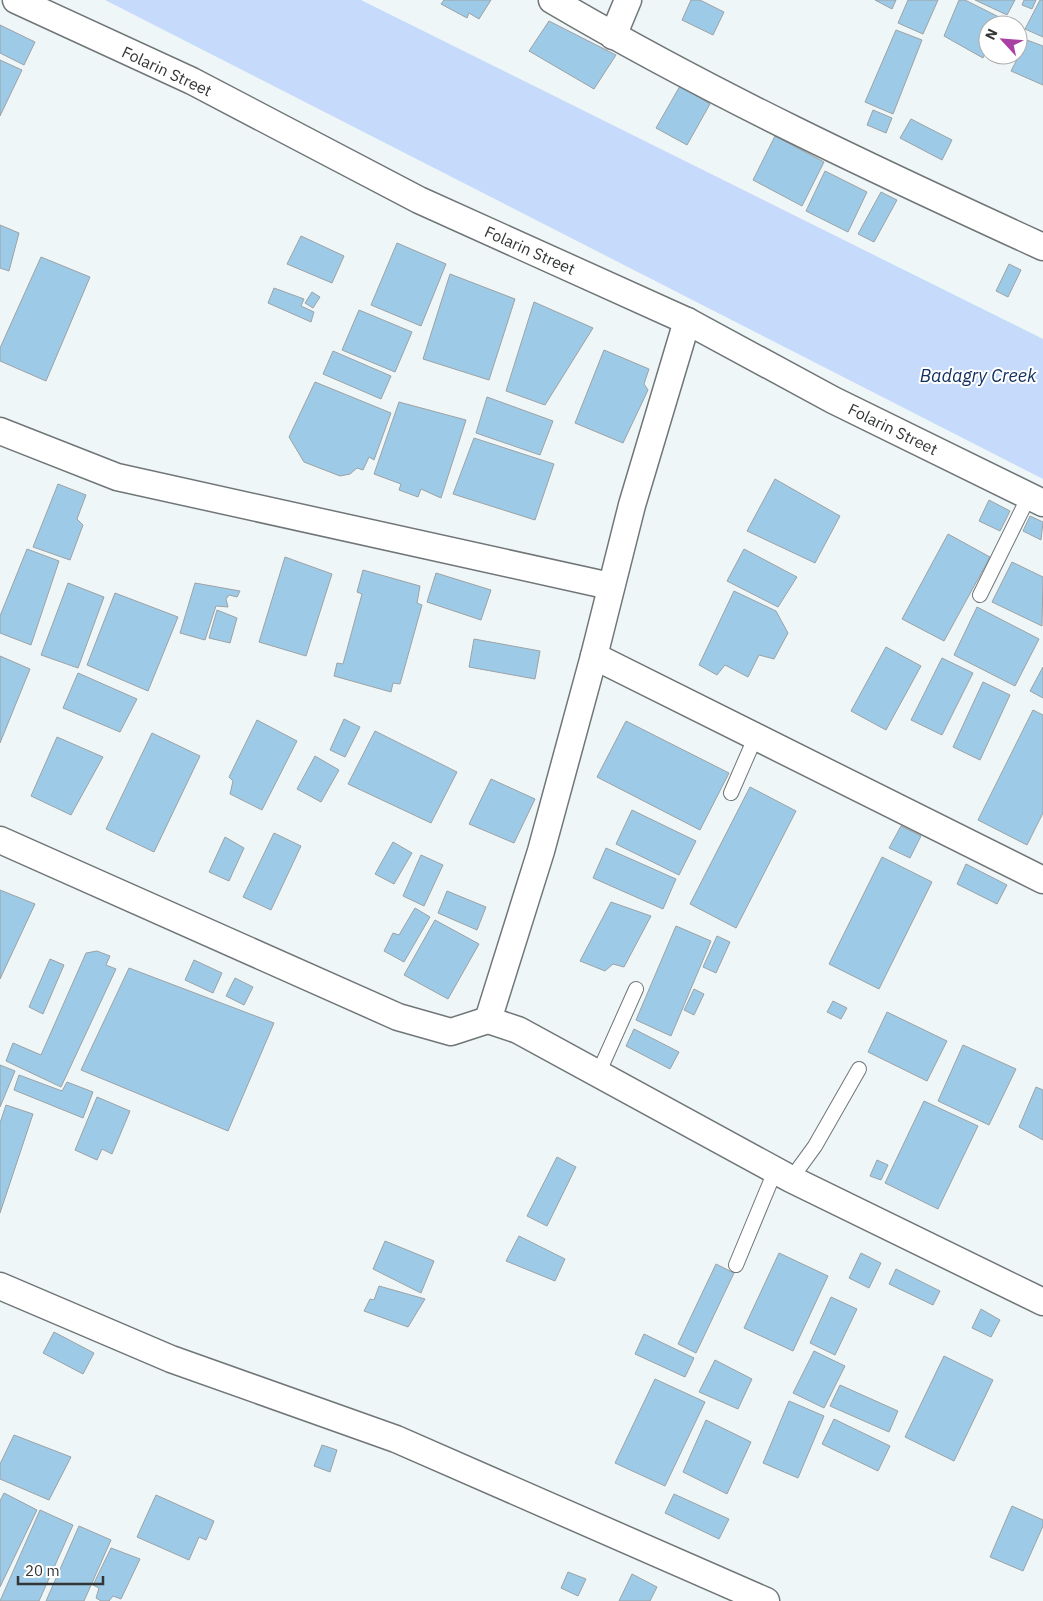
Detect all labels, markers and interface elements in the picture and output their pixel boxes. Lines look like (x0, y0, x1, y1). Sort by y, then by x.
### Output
north arrow (978, 15, 1028, 65)
text: N (981, 26, 1002, 43)
street label: Folarin Street (119, 41, 215, 101)
street label: Folarin Street (482, 221, 578, 279)
water label: Badagry Creek (920, 364, 1037, 387)
street label: Folarin Street (845, 399, 941, 459)
scale bar (18, 1554, 102, 1586)
text: 20 m (25, 1561, 60, 1580)

